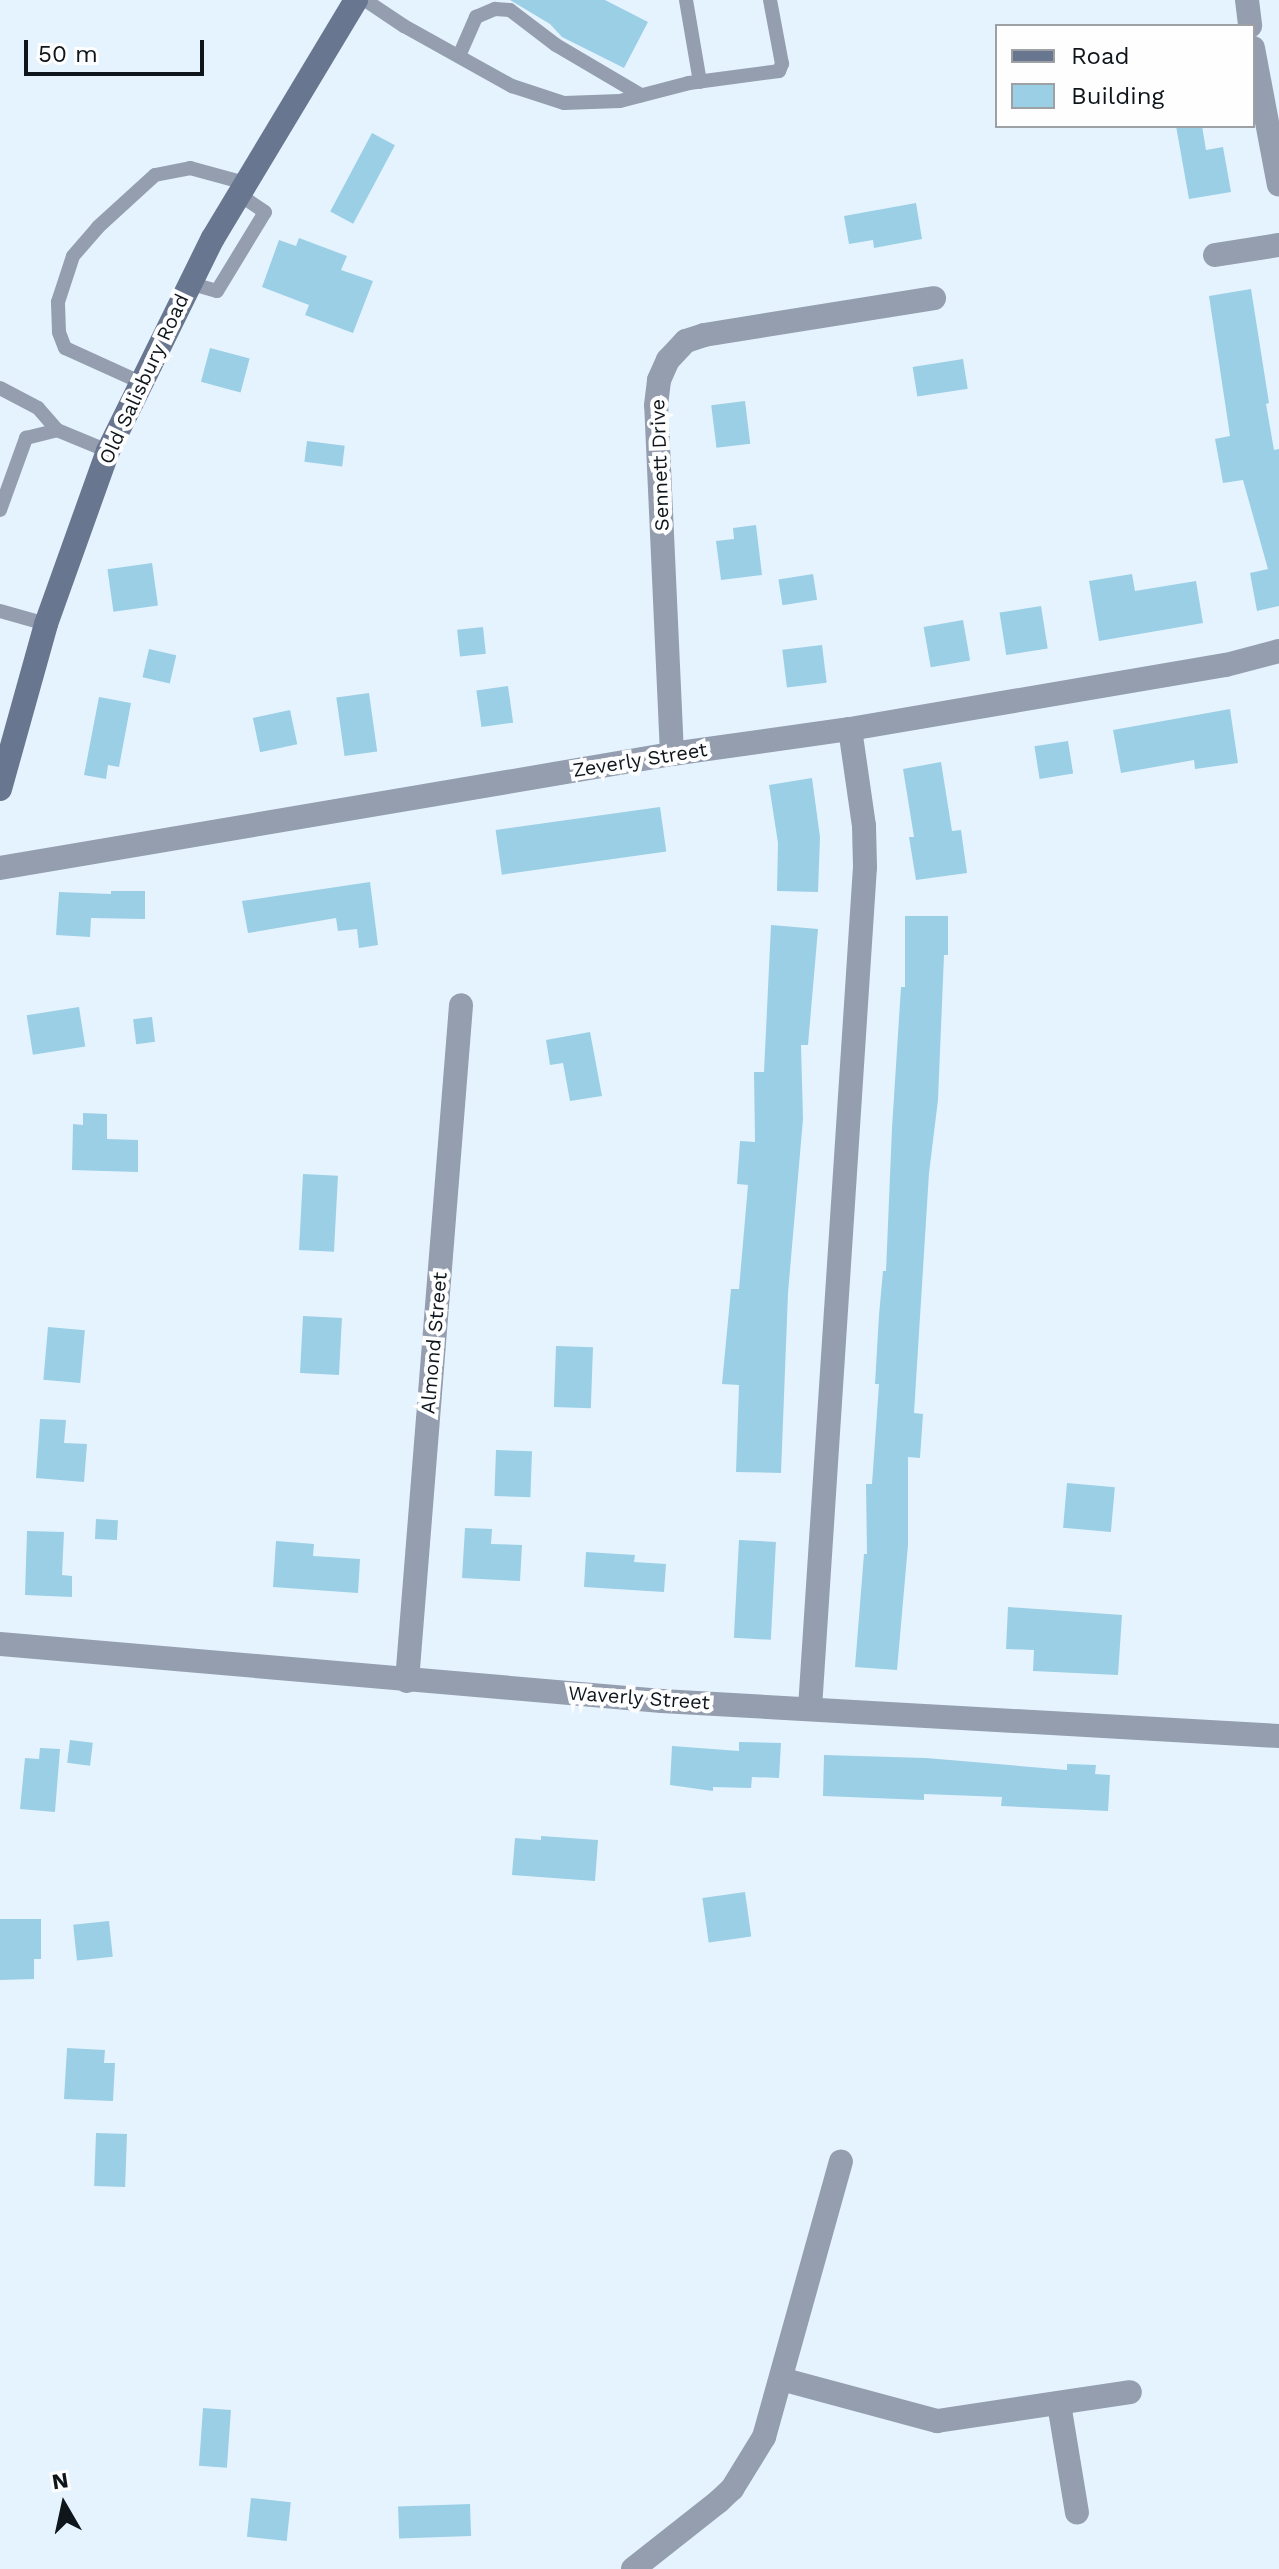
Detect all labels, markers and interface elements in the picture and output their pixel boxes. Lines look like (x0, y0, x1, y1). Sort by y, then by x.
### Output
scale bar (28, 24, 208, 74)
legend (995, 24, 1255, 128)
text: 50 m (38, 40, 98, 68)
text: Road (1071, 42, 1130, 70)
text: Building (1071, 82, 1164, 110)
street label: Old Salisbury Road (94, 290, 194, 468)
street label: Sennett Drive (646, 398, 674, 532)
street label: Zeverly Street (571, 737, 709, 783)
street label: Almond Street (416, 1271, 452, 1415)
street label: Waverly Street (567, 1681, 711, 1715)
north arrow (24, 2465, 104, 2545)
text: N (50, 2467, 70, 2494)

